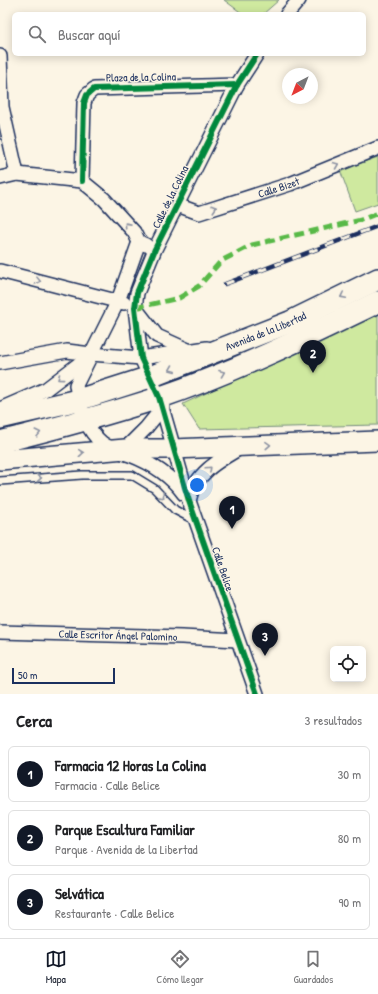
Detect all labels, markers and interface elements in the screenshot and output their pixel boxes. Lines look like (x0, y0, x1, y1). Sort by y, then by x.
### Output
search box (12, 12, 366, 56)
icon: search (26, 23, 48, 45)
text: Buscar aquí (58, 24, 121, 45)
north arrow (282, 68, 318, 104)
street label: Plaza de la Colina (106, 69, 177, 85)
one-way arrow (333, 161, 340, 169)
street label: Calle de la Colina (149, 163, 192, 231)
street label: Calle Bizet (256, 174, 302, 201)
one-way arrow (210, 204, 217, 213)
one-way arrow (125, 222, 132, 229)
one-way arrow (35, 276, 41, 284)
one-way arrow (340, 291, 347, 299)
street label: Avenida de la Libertad (223, 308, 309, 354)
pin: 2 (300, 340, 326, 373)
one-way arrow (168, 364, 175, 372)
one-way arrow (217, 370, 225, 378)
one-way arrow (57, 373, 64, 381)
one-way arrow (35, 429, 41, 437)
one-way arrow (265, 440, 271, 449)
one-way arrow (78, 448, 84, 457)
one-way arrow (204, 466, 212, 474)
one-way arrow (36, 474, 42, 483)
your location (187, 475, 207, 495)
one-way arrow (157, 491, 165, 499)
pin: 1 (219, 496, 245, 529)
street label: Calle Belice (209, 545, 237, 594)
pin: 3 (252, 623, 278, 656)
street label: Calle Escritor Ángel Palomino (58, 627, 178, 644)
map controls (330, 646, 366, 682)
button: locate (330, 646, 366, 682)
scale bar (12, 666, 115, 685)
text: 50 m (18, 668, 38, 682)
text: Cerca (16, 709, 52, 732)
text: 3 resultados (304, 711, 362, 729)
text: Farmacia 12 Horas La Colina (55, 755, 206, 776)
text: 1 (28, 765, 32, 783)
text: 30 m (338, 765, 361, 783)
text: Farmacia · Calle Belice (55, 776, 160, 794)
text: Parque Escultura Familiar (55, 819, 195, 840)
text: 2 (27, 829, 33, 847)
text: 80 m (338, 829, 361, 847)
text: Parque · Avenida de la Libertad (55, 840, 198, 858)
text: Selvática (55, 883, 104, 904)
text: 3 (27, 893, 33, 911)
text: 90 m (339, 893, 361, 911)
text: Restaurante · Calle Belice (55, 904, 174, 922)
tab: Mapa (45, 948, 67, 986)
tab: Cómo llegar (156, 948, 204, 986)
tab: Guardados (293, 948, 333, 986)

